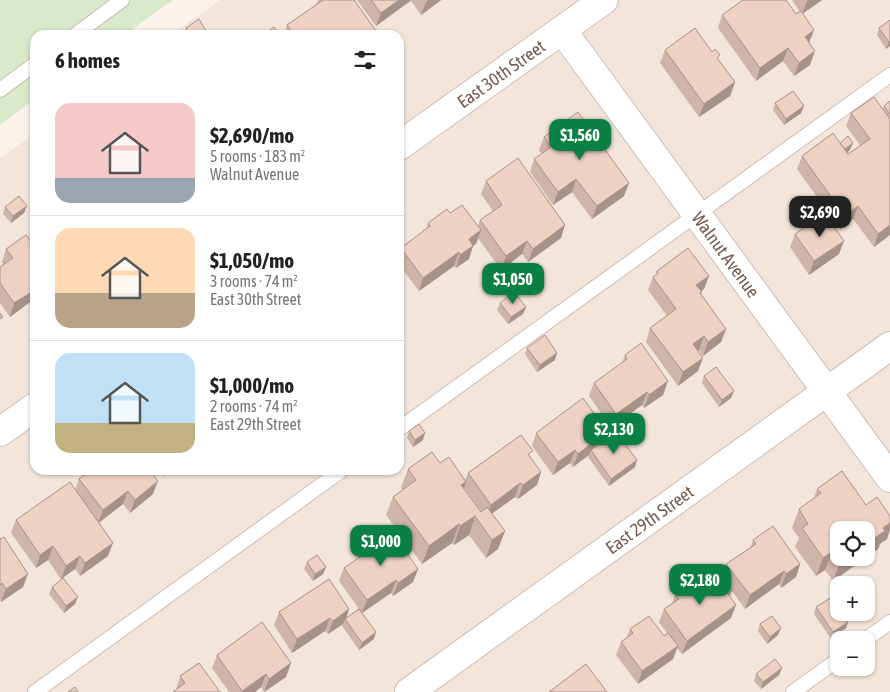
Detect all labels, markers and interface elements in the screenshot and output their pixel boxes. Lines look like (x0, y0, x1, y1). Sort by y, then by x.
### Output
street label: East 30th Street (453, 35, 549, 112)
icon: filters (351, 46, 379, 74)
text: 6 homes (55, 48, 120, 72)
pin: $1,560 (539, 119, 621, 161)
icon: home (95, 123, 155, 183)
text: $2,690/mo (210, 123, 294, 147)
text: $1,560 (560, 126, 600, 144)
text: 5 rooms · 183 m² (210, 147, 305, 165)
text: Walnut Avenue (210, 165, 299, 183)
pin: $2,690 (779, 196, 861, 238)
text: $2,690 (800, 203, 840, 221)
street label: Walnut Avenue (688, 207, 764, 301)
icon: home (95, 248, 155, 308)
text: $1,050/mo (210, 248, 294, 272)
pin: $1,050 (472, 262, 554, 305)
text: $1,050 (493, 270, 533, 288)
text: 3 rooms · 74 m² (210, 272, 298, 290)
text: East 30th Street (210, 290, 301, 308)
icon: home (95, 373, 155, 433)
text: $1,000/mo (210, 373, 294, 397)
text: 2 rooms · 74 m² (210, 397, 298, 415)
pin: $2,130 (573, 412, 655, 455)
text: East 29th Street (210, 415, 301, 433)
text: $2,130 (594, 420, 634, 438)
street label: East 29th Street (601, 481, 697, 558)
map controls (830, 521, 875, 676)
button: locate (830, 521, 875, 566)
pin: $1,000 (340, 524, 422, 567)
text: $1,000 (361, 532, 401, 550)
pin: $2,180 (659, 564, 741, 606)
text: $2,180 (680, 571, 720, 589)
button: + (830, 576, 875, 621)
button: − (830, 631, 875, 676)

